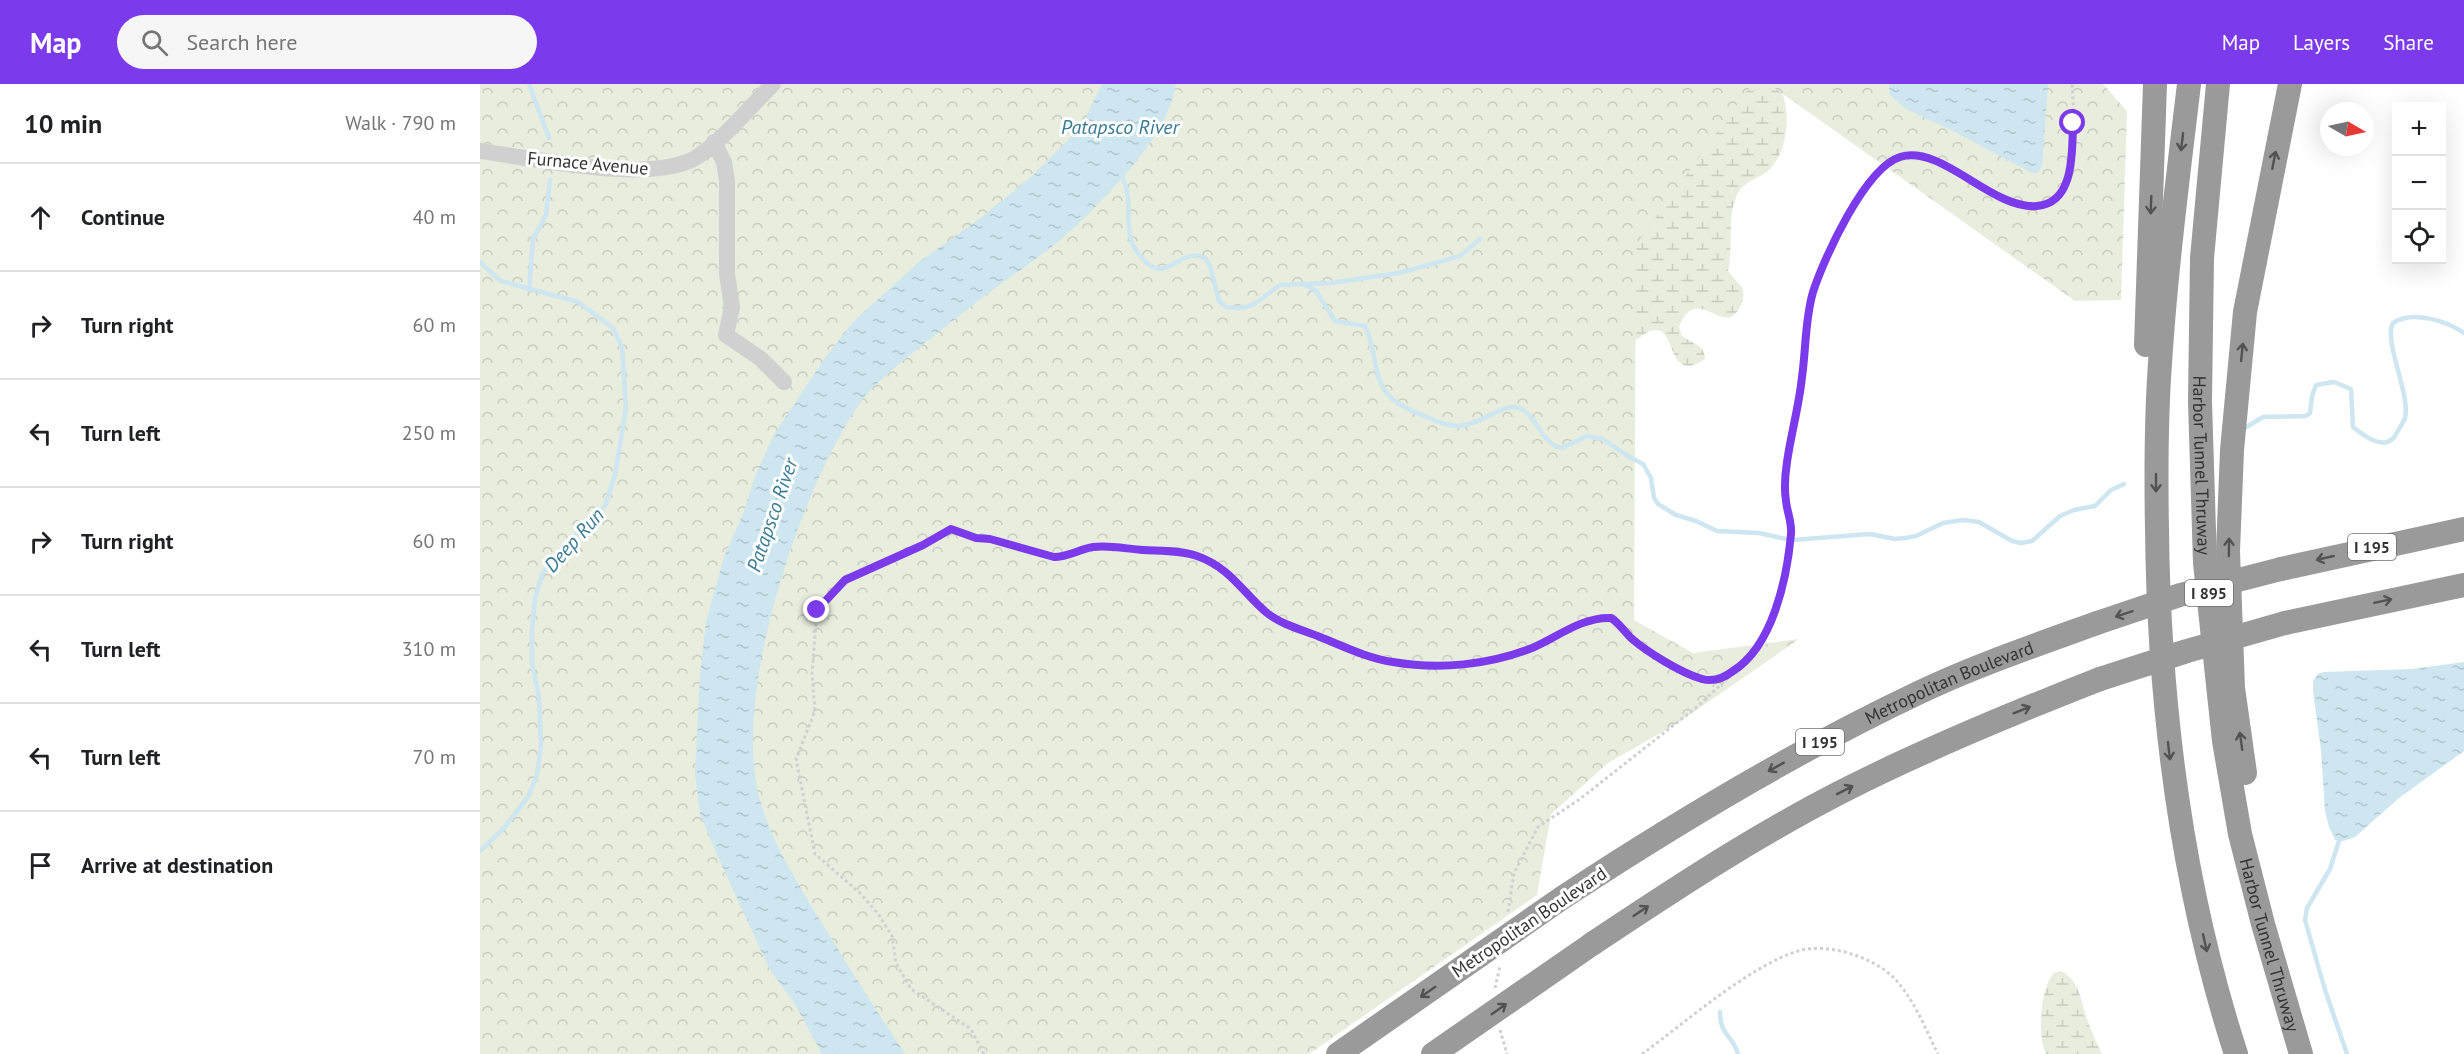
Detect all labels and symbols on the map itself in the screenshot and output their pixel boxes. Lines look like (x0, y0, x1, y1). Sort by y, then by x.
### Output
north arrow (2320, 102, 2374, 156)
route start (2059, 109, 2085, 135)
water label: Patapsco River (1061, 114, 1181, 140)
one-way arrow (2176, 132, 2187, 151)
street label: Furnace Avenue (527, 146, 649, 180)
one-way arrow (2269, 151, 2280, 171)
one-way arrow (2146, 195, 2157, 215)
one-way arrow (2237, 343, 2248, 363)
street label: Harbor Tunnel Thruway (2188, 375, 2216, 556)
water label: Patapsco River (740, 454, 804, 575)
one-way arrow (2151, 472, 2162, 492)
water label: Deep Run (538, 502, 610, 578)
road number: I 195 (2348, 534, 2396, 560)
one-way arrow (2223, 537, 2235, 557)
one-way arrow (2315, 553, 2334, 565)
road number: I 895 (2185, 580, 2233, 606)
one-way arrow (2373, 595, 2392, 606)
route end (803, 596, 829, 622)
one-way arrow (2115, 609, 2134, 620)
street label: Metropolitan Boulevard (1861, 635, 2037, 729)
one-way arrow (2013, 704, 2031, 715)
road number: I 195 (1796, 729, 1844, 755)
one-way arrow (2235, 732, 2246, 752)
one-way arrow (2164, 741, 2175, 760)
one-way arrow (1768, 761, 1785, 773)
one-way arrow (1835, 784, 1853, 796)
street label: Harbor Tunnel Thruway (2235, 855, 2306, 1035)
street label: Metropolitan Boulevard (1447, 862, 1611, 982)
one-way arrow (1632, 905, 1649, 917)
one-way arrow (2199, 933, 2211, 952)
one-way arrow (1420, 986, 1436, 998)
one-way arrow (1490, 1003, 1506, 1015)

